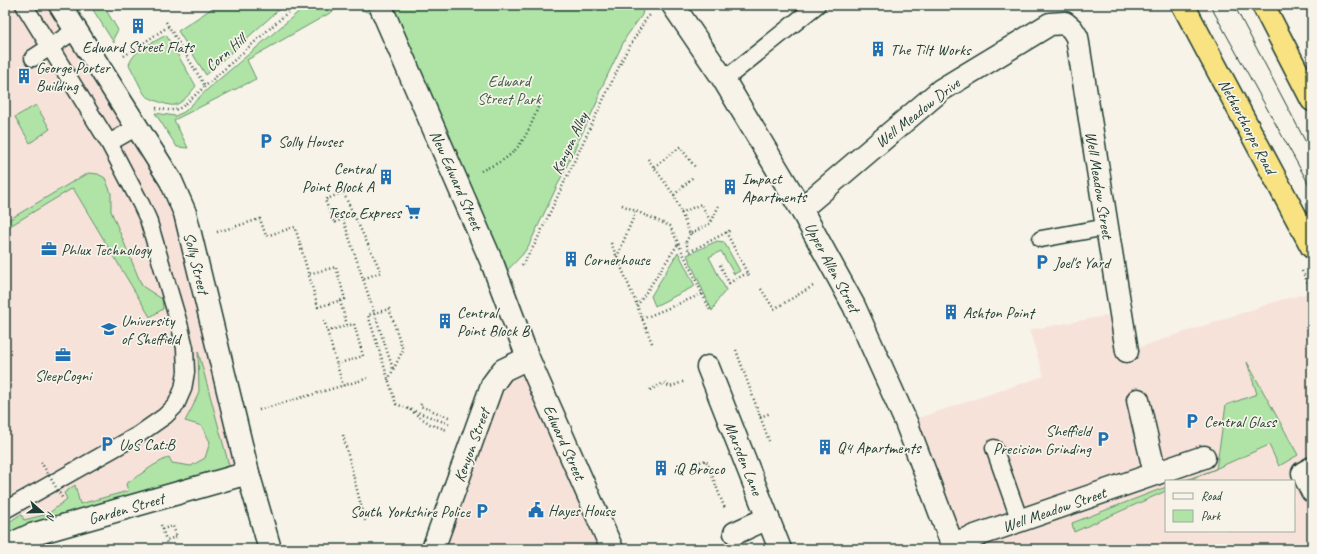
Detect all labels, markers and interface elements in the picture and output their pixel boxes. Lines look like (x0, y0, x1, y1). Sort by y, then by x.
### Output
building icon: Edward Street Flats (129, 17, 147, 35)
street label: Corn Hill (201, 27, 253, 76)
place label: Edward Street Flats (82, 37, 195, 57)
building icon: The Tilt Works (869, 40, 887, 58)
place label: The Tilt Works (890, 40, 972, 60)
place label: George Porter Building (36, 58, 111, 96)
building icon: George Porter Building (15, 67, 33, 85)
park label: Edward Street Park (477, 71, 542, 109)
street label: Well Meadow Drive (871, 72, 965, 152)
street label: Netherthorpe Road (1214, 76, 1282, 180)
street label: Kenyon Alley (547, 108, 594, 178)
street label: New Edward Street (425, 127, 488, 235)
street label: Well Meadow Street (1081, 130, 1118, 242)
parking icon: Solly Houses (257, 132, 275, 150)
place label: Solly Houses (278, 132, 344, 152)
place label: Central Point Block A (302, 159, 377, 197)
building icon: Central Point Block A (377, 168, 395, 186)
place label: Impact Apartments (742, 169, 808, 207)
building icon: Impact Apartments (721, 178, 739, 196)
place label: Tesco Express (327, 203, 403, 223)
supermarket icon: Tesco Express (404, 203, 422, 221)
street label: Upper Allen Street (800, 219, 866, 318)
street label: Solly Street (179, 230, 214, 299)
office icon: Phlux Technology (40, 240, 58, 258)
place label: Phlux Technology (61, 240, 152, 260)
building icon: Cornerhouse (562, 250, 580, 268)
place label: Cornerhouse (583, 250, 652, 270)
parking icon: Joel's Yard (1033, 253, 1051, 271)
place label: Joel's Yard (1053, 253, 1112, 273)
place label: Central Point Block B (457, 303, 531, 341)
building icon: Ashton Point (942, 303, 960, 321)
place label: Ashton Point (963, 303, 1036, 323)
place label: University of Sheffield (121, 311, 183, 349)
building icon: Central Point Block B (436, 312, 454, 330)
school or university icon: University of Sheffield (100, 320, 118, 338)
office icon: SleepCogni (54, 346, 72, 364)
place label: SleepCogni (35, 366, 93, 386)
street label: Edward Street (539, 402, 590, 485)
street label: Kenyon Street (449, 403, 495, 485)
parking icon: Central Glass (1183, 412, 1201, 430)
place label: Central Glass (1204, 412, 1278, 432)
street label: Marsden Lane (719, 418, 768, 500)
place label: Sheffield Precision Grinding (993, 421, 1094, 459)
parking icon: Sheffield Precision Grinding (1094, 430, 1112, 448)
parking icon: UoS Cat:B (98, 435, 116, 453)
place label: UoS Cat:B (119, 435, 177, 455)
building icon: Q4 Apartments (816, 438, 834, 456)
place label: Q4 Apartments (837, 438, 922, 458)
building icon: iQ Brocco (652, 459, 670, 477)
place label: iQ Brocco (673, 459, 726, 479)
legend (1165, 480, 1295, 532)
street label: Well Meadow Street (1000, 482, 1110, 537)
street label: Garden Street (86, 488, 169, 529)
text: Road (1201, 488, 1223, 504)
north arrow (22, 492, 62, 532)
public building icon: Hayes House (527, 501, 545, 519)
place label: Hayes House (548, 501, 617, 521)
place label: South Yorkshire Police (350, 502, 472, 522)
parking icon: South Yorkshire Police (473, 502, 491, 520)
text: Park (1201, 508, 1222, 524)
text: N (43, 510, 59, 523)

